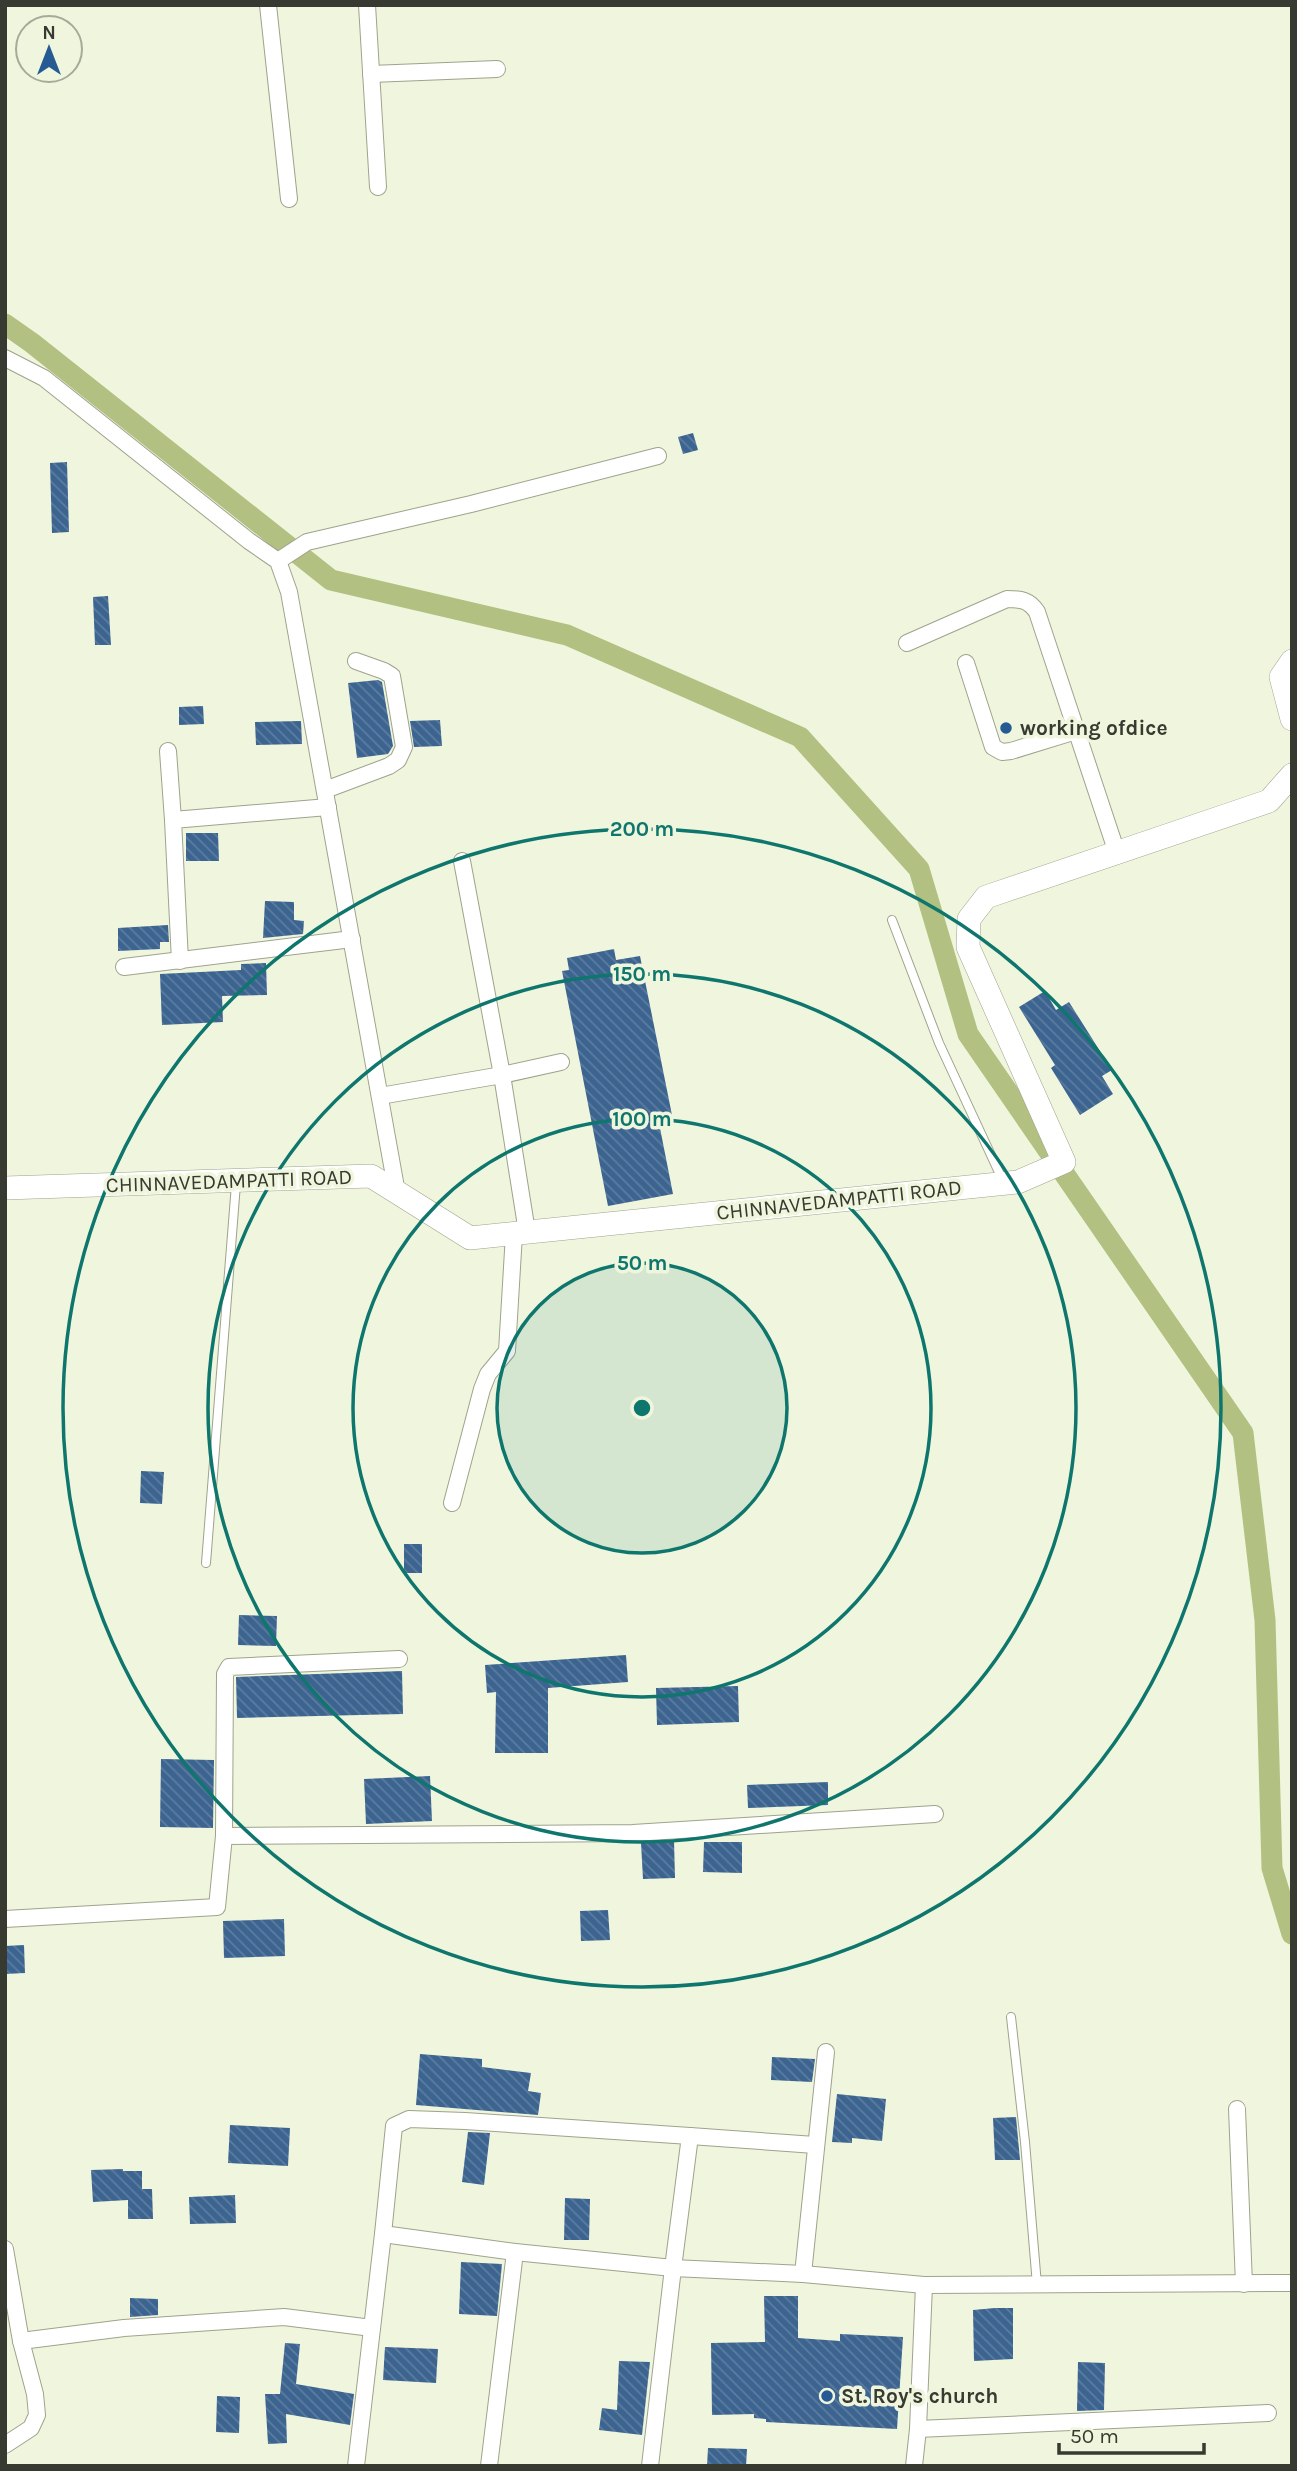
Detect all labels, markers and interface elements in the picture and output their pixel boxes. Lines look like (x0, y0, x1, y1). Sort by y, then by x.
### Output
north arrow (14, 14, 84, 84)
text: N (42, 22, 56, 44)
place label: working ofdice (1020, 716, 1168, 740)
marker: working ofdice (998, 720, 1014, 736)
text: 200 m (610, 817, 674, 841)
text: 150 m (613, 962, 671, 986)
text: 100 m (612, 1107, 672, 1131)
street label: CHINNAVEDAMPATTI ROAD (105, 1165, 353, 1197)
street label: CHINNAVEDAMPATTI ROAD (715, 1175, 963, 1225)
text: 50 m (617, 1251, 667, 1275)
centre of rings (630, 1396, 654, 1420)
place label: St. Roy's church (841, 2384, 998, 2408)
marker: St. Roy's church (819, 2388, 835, 2404)
scale bar (1059, 2412, 1204, 2456)
text: 50 m (1070, 2424, 1119, 2448)

